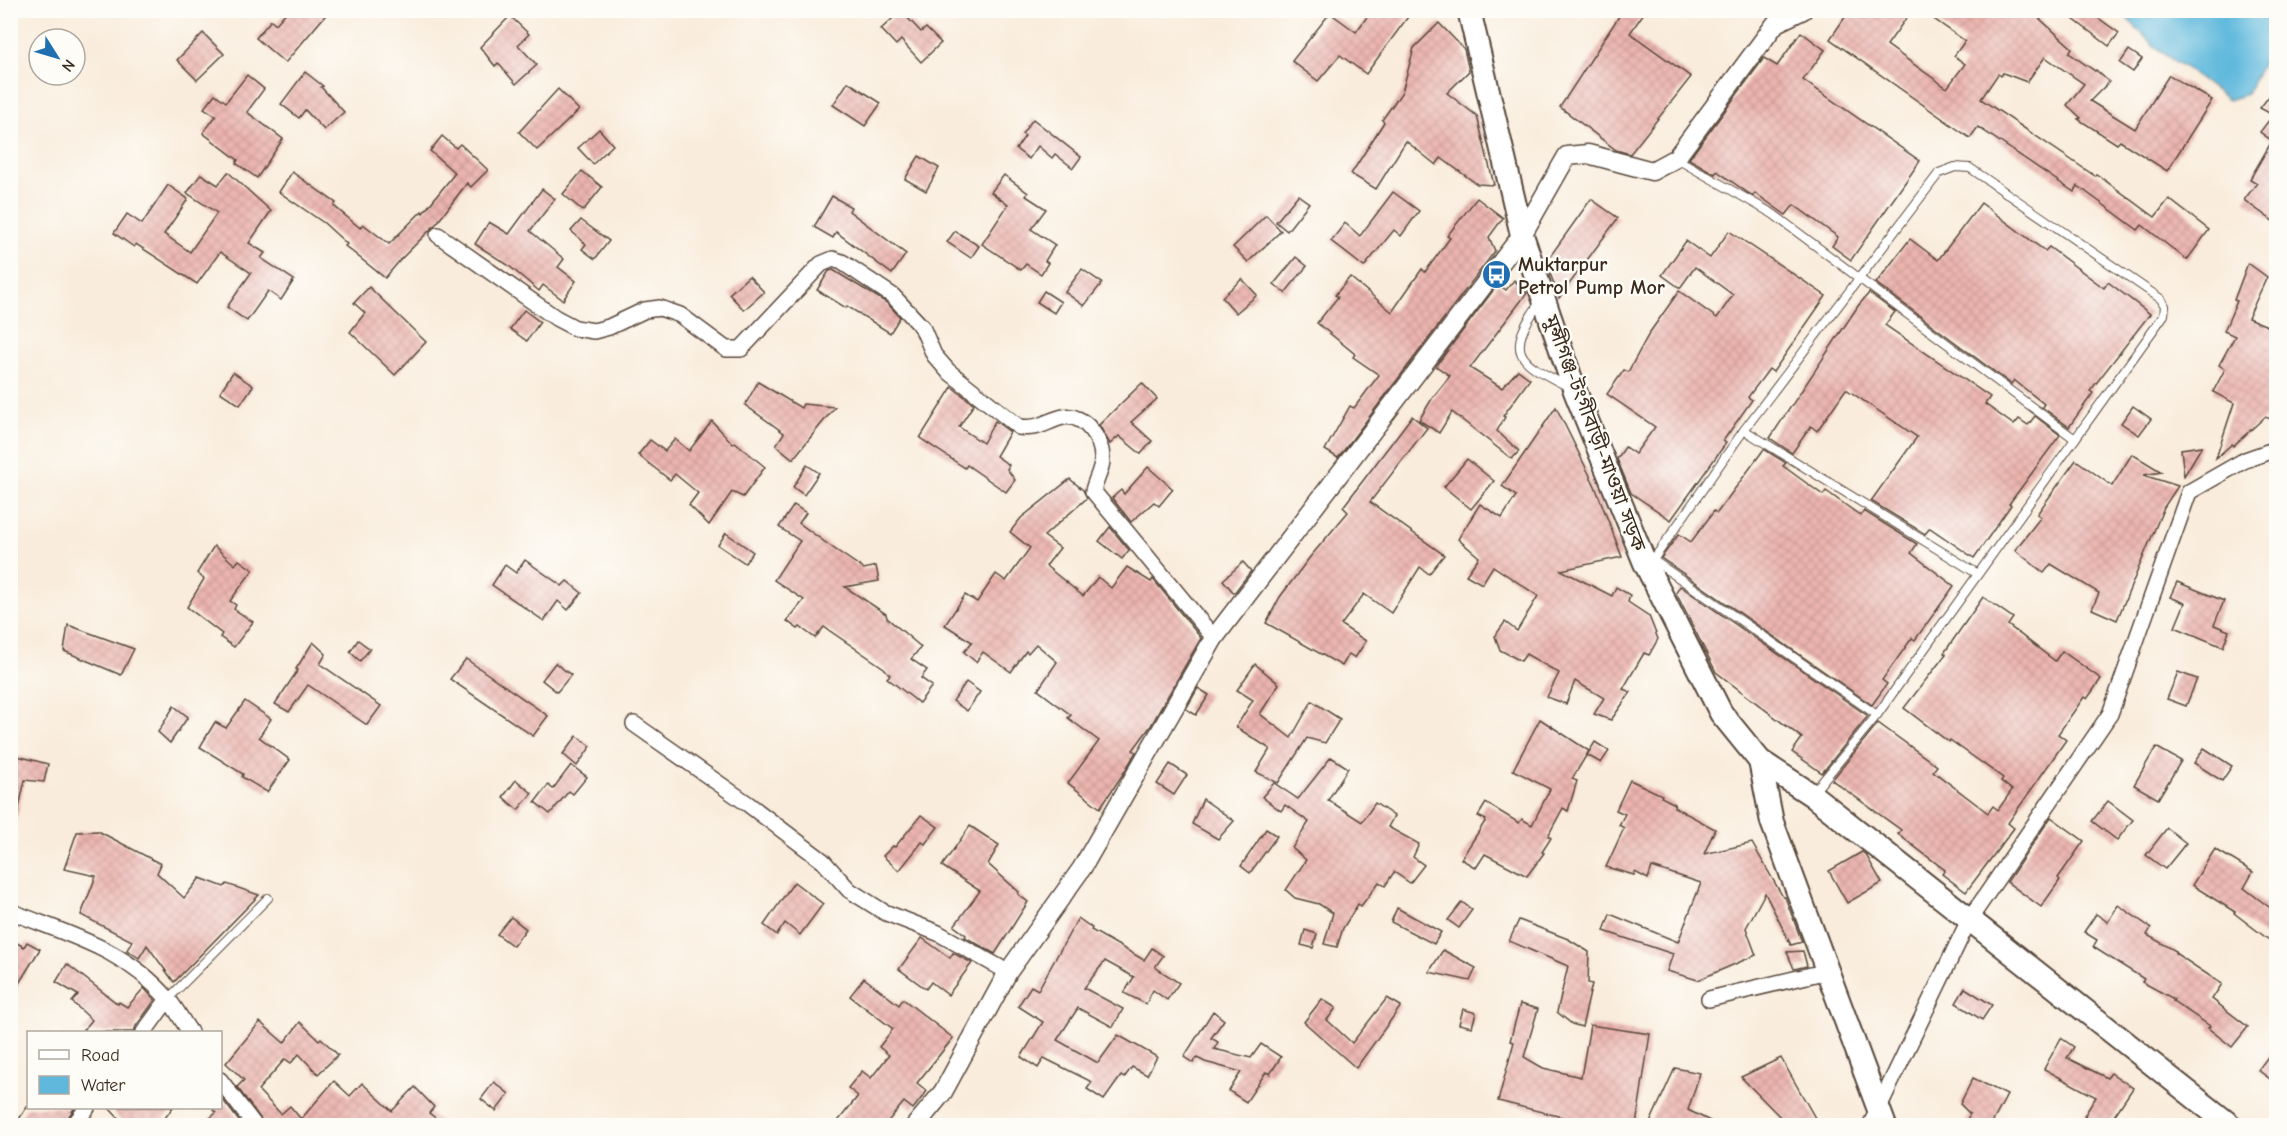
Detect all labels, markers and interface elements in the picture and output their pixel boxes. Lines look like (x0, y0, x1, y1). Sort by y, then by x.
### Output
north arrow (27, 27, 87, 87)
text: N (58, 56, 79, 75)
place label: Muktarpur Petrol Pump Mor (1518, 253, 1665, 299)
bus stop icon: Muktarpur Petrol Pump Mor (1481, 259, 1513, 291)
street label: মুন্সীগঞ্জ-টংগীবাড়ী-মাওয়া সড়ক (1539, 310, 1652, 555)
legend (27, 1031, 222, 1109)
text: Road (81, 1045, 120, 1066)
text: Water (81, 1075, 126, 1096)

